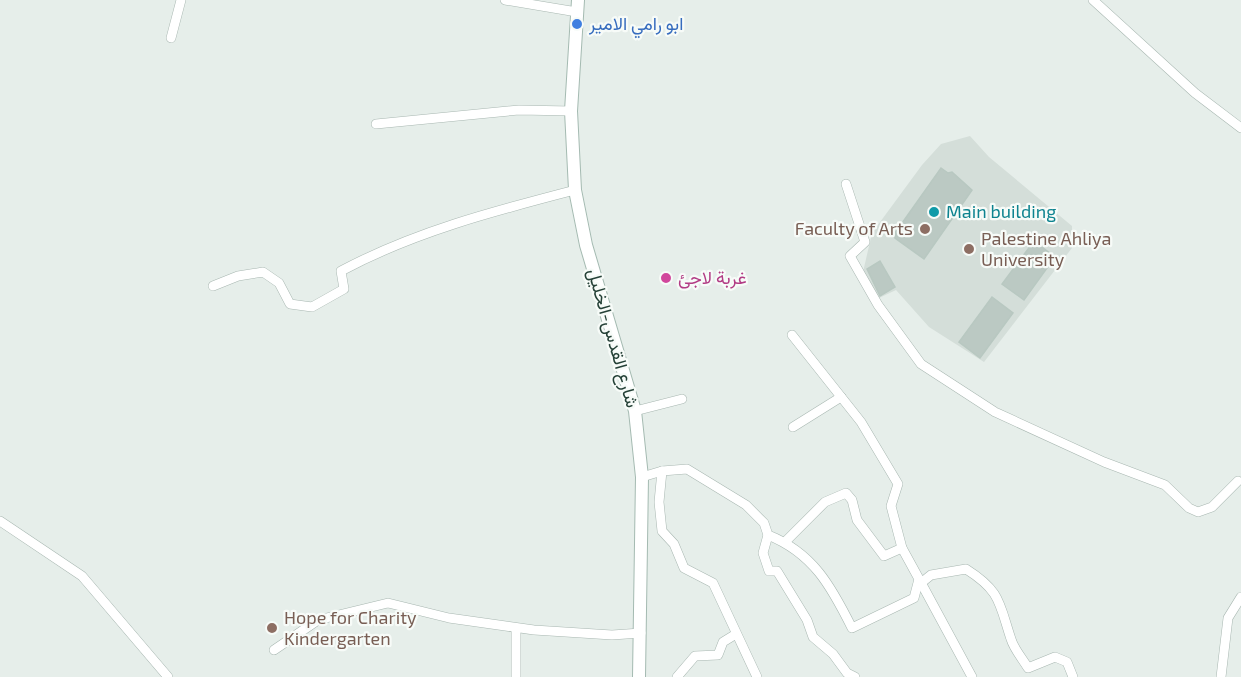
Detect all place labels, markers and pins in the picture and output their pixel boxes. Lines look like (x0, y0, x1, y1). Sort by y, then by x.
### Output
place label: ابو رامي الامير (588, 12, 683, 39)
marker: ابو رامي الامير (570, 17, 584, 31)
place label: Main building (946, 200, 1056, 222)
marker: Main building (927, 205, 941, 219)
place label: Faculty of Arts (795, 217, 913, 239)
marker: Faculty of Arts (918, 222, 932, 236)
place label: Palestine Ahliya University (981, 227, 1111, 270)
marker: Palestine Ahliya University (962, 242, 976, 256)
place label: غربة لاجئ (678, 266, 747, 289)
marker: غربة لاجئ (659, 271, 673, 285)
place label: Hope for Charity Kindergarten (284, 606, 417, 649)
marker: Hope for Charity Kindergarten (265, 621, 279, 635)

